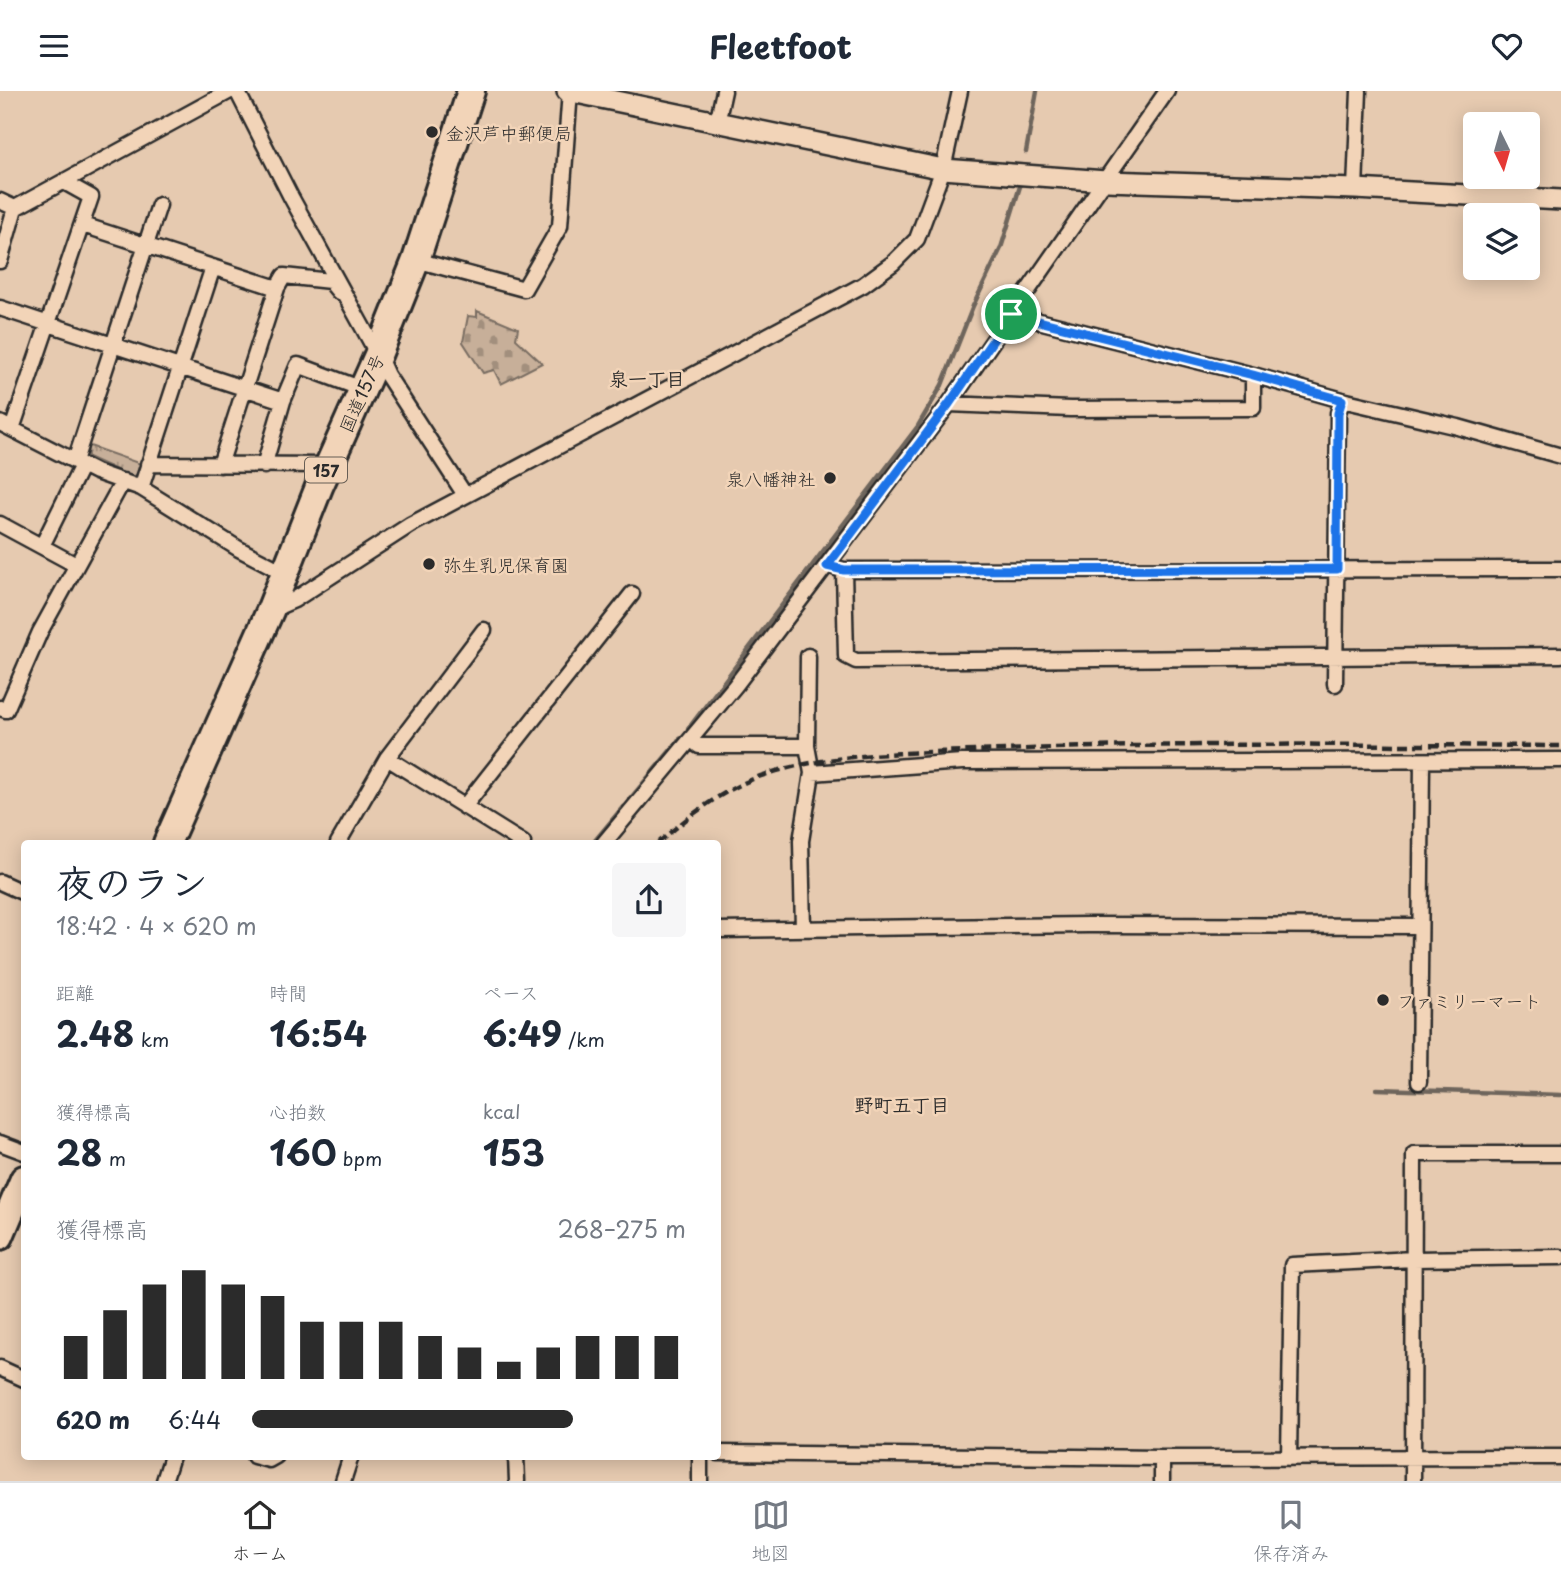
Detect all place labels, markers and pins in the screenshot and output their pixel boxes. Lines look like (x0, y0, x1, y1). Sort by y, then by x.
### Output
place label: 金沢芦中郵便局 (446, 119, 572, 146)
marker: 金沢芦中郵便局 (424, 124, 440, 140)
pin (981, 284, 1041, 344)
place label: 泉八幡神社 (726, 465, 816, 492)
marker: 泉八幡神社 (822, 470, 838, 486)
place label: 弥生乳児保育園 (443, 551, 569, 578)
marker: 弥生乳児保育園 (421, 556, 437, 572)
place label: ファミリーマート (1397, 987, 1541, 1014)
marker: ファミリーマート (1375, 992, 1391, 1008)

